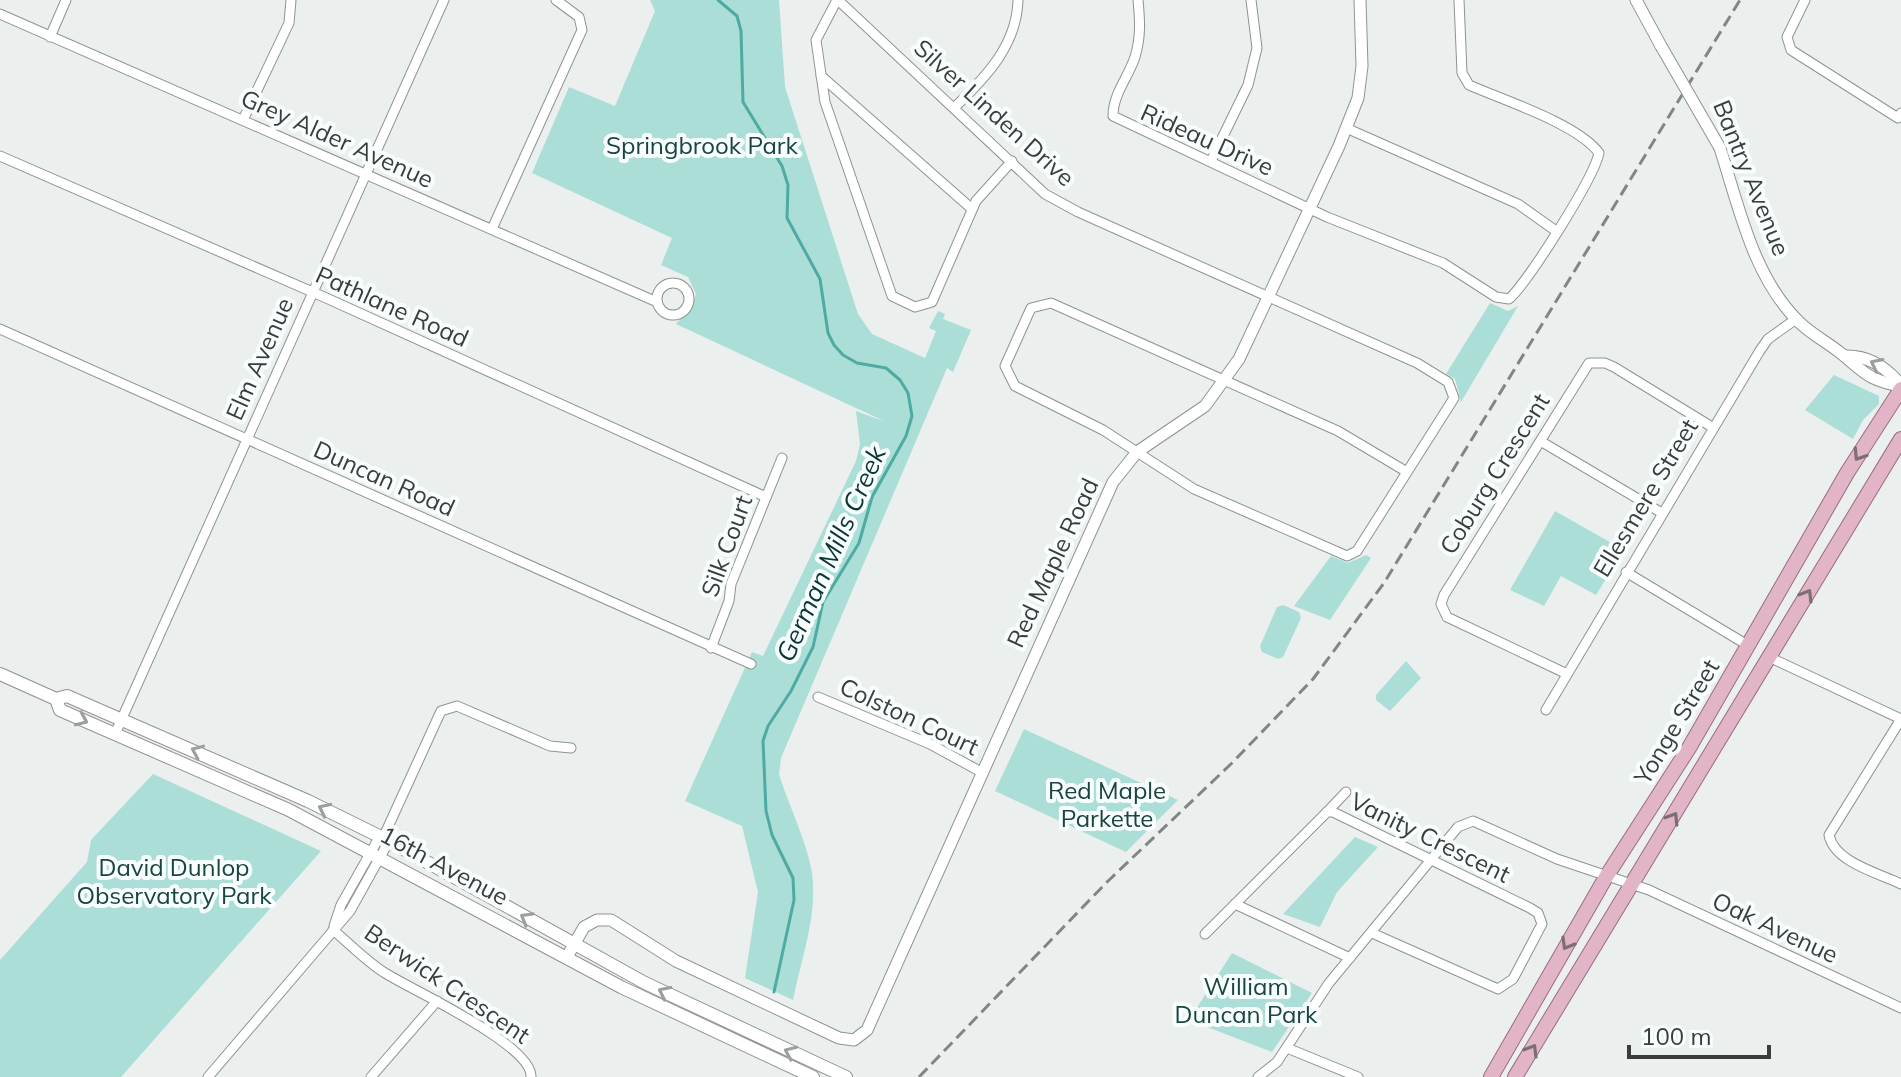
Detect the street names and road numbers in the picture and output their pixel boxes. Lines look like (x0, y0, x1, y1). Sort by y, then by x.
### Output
street label: Silver Linden Drive (908, 32, 1081, 192)
street label: Grey Alder Avenue (237, 82, 438, 194)
street label: Bantry Avenue (1707, 95, 1797, 260)
street label: Rideau Drive (1136, 96, 1278, 182)
street label: Pathlane Road (311, 259, 474, 353)
street label: Elm Avenue (219, 293, 299, 424)
street label: Coburg Crescent (1433, 388, 1556, 559)
street label: Ellesmere Street (1586, 413, 1704, 582)
street label: Duncan Road (309, 434, 460, 523)
street label: Red Maple Road (1000, 473, 1104, 652)
street label: Silk Court (694, 491, 758, 601)
street label: Yonge Street (1627, 653, 1725, 790)
street label: Colston Court (835, 671, 984, 761)
street label: Vanity Crescent (1346, 785, 1515, 889)
street label: 16th Avenue (375, 819, 514, 911)
street label: Oak Avenue (1708, 885, 1843, 969)
street label: Berwick Crescent (359, 917, 536, 1050)

